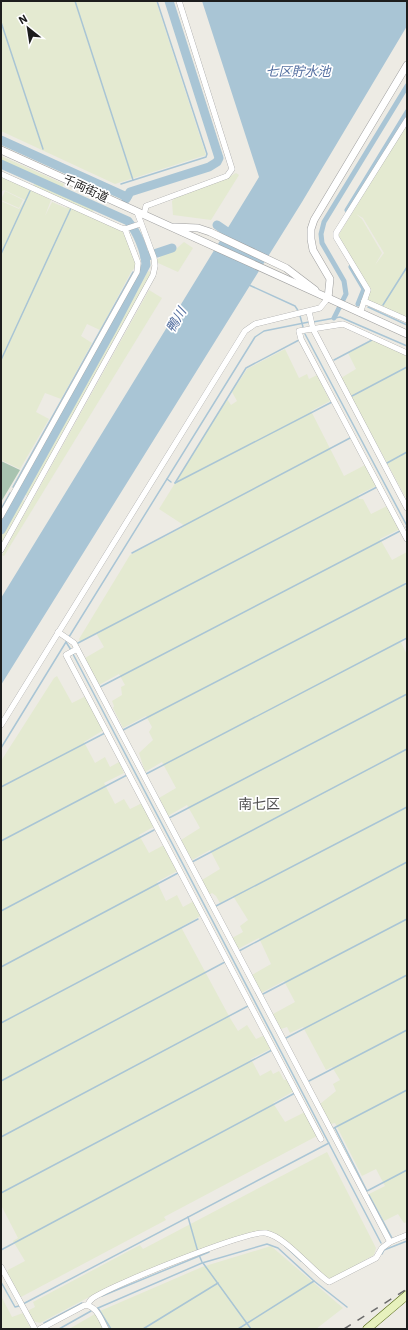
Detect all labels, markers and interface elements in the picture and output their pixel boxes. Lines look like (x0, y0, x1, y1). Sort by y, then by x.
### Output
north arrow (8, 8, 48, 48)
text: N (16, 11, 30, 27)
water label: 七区貯水池 (265, 63, 332, 80)
street label: 千両街道 (61, 171, 111, 205)
water label: 鴨川 (162, 303, 191, 336)
district label: 南七区 (238, 795, 280, 813)

